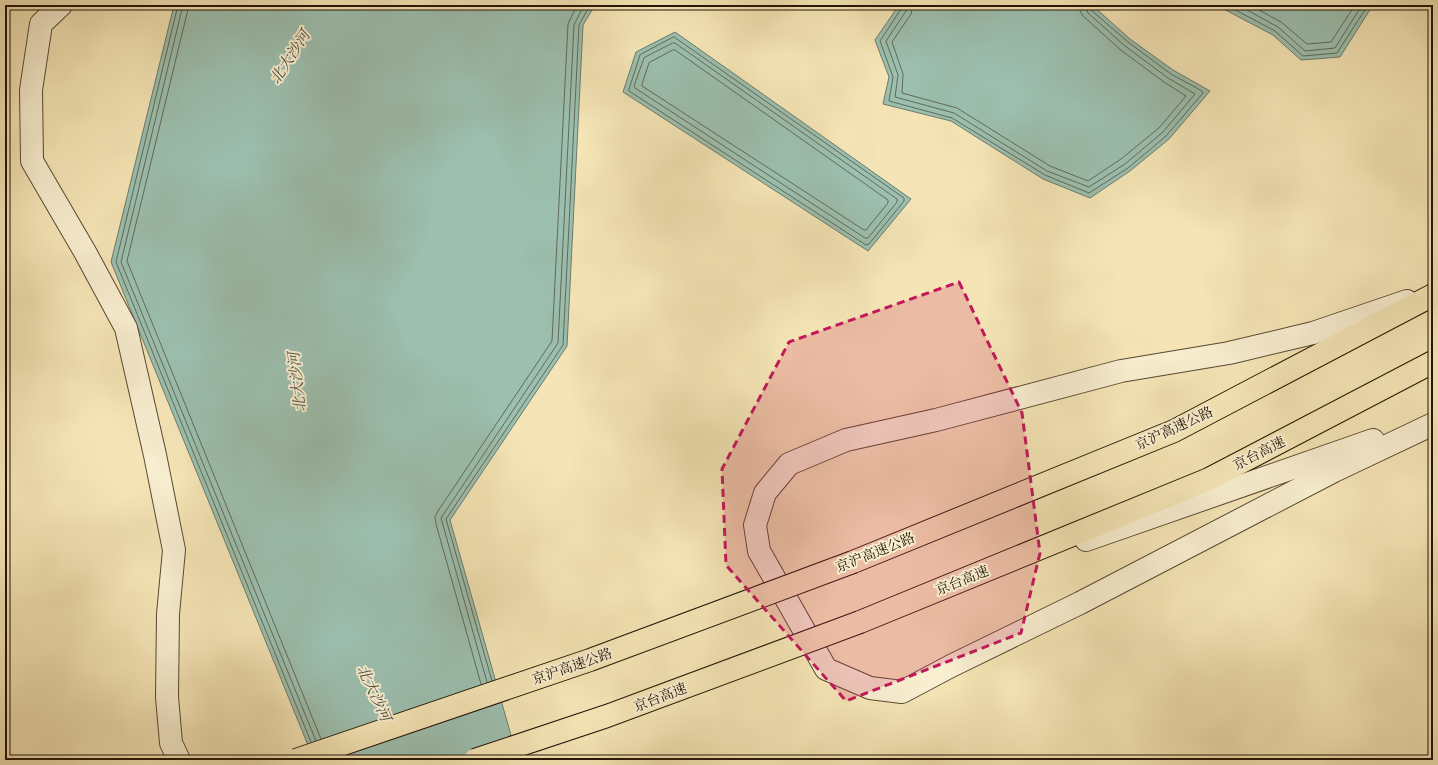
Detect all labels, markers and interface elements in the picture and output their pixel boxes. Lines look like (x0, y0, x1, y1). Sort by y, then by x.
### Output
water label: 北大沙河 (265, 24, 316, 87)
water label: 北大沙河 (283, 348, 310, 413)
street label: 京沪高速公路 (1132, 402, 1216, 454)
street label: 京台高速 (1230, 432, 1288, 474)
street label: 京沪高速公路 (833, 528, 917, 576)
street label: 京台高速 (933, 561, 991, 599)
street label: 京沪高速公路 (529, 644, 615, 688)
water label: 北大沙河 (353, 662, 397, 727)
street label: 京台高速 (631, 679, 689, 715)

